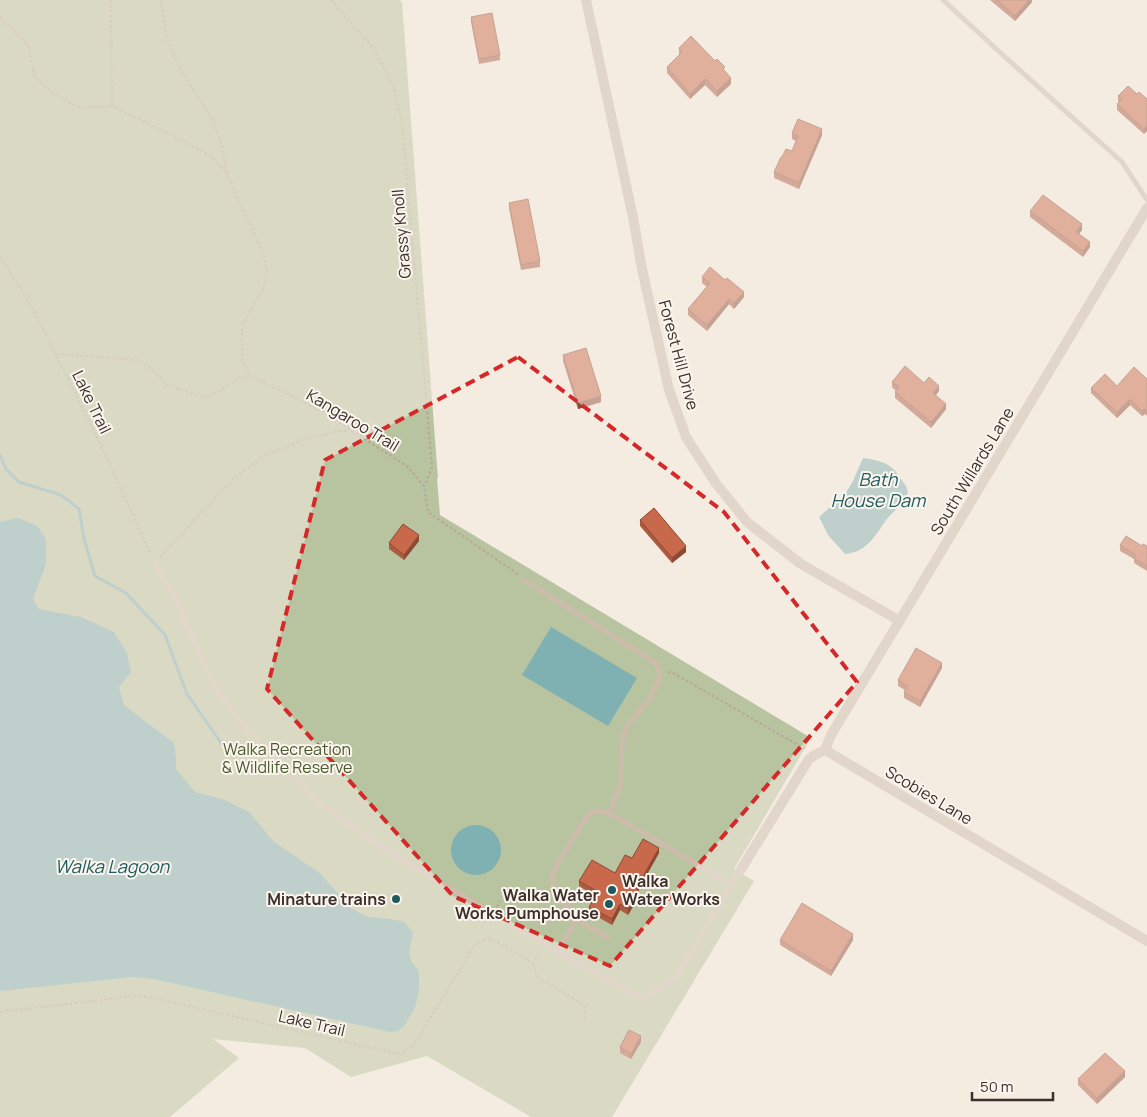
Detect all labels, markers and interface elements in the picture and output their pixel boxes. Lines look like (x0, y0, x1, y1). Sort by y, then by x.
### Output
street label: Grassy Knoll (386, 188, 416, 280)
street label: Forest Hill Drive (654, 298, 704, 412)
street label: Lake Trail (67, 367, 117, 437)
street label: Kangaroo Trail (303, 384, 403, 456)
street label: South Willards Lane (925, 403, 1019, 539)
water label: Bath House Dam (831, 467, 927, 512)
park label: Walka Recreation & Wildlife Reserve (222, 738, 352, 778)
street label: Scobies Lane (881, 760, 977, 830)
water label: Walka Lagoon (55, 854, 171, 878)
place label: Walka Water Works (622, 870, 720, 910)
place label: Walka Water Works Pumphouse (455, 884, 599, 924)
marker: Walka Water Works (606, 884, 618, 896)
place label: Minature trains (267, 888, 386, 910)
marker: Minature trains (390, 893, 402, 905)
marker: Walka Water Works Pumphouse (603, 898, 615, 910)
street label: Lake Trail (276, 1005, 348, 1041)
scale bar (972, 1070, 1053, 1102)
text: 50 m (980, 1076, 1014, 1097)

